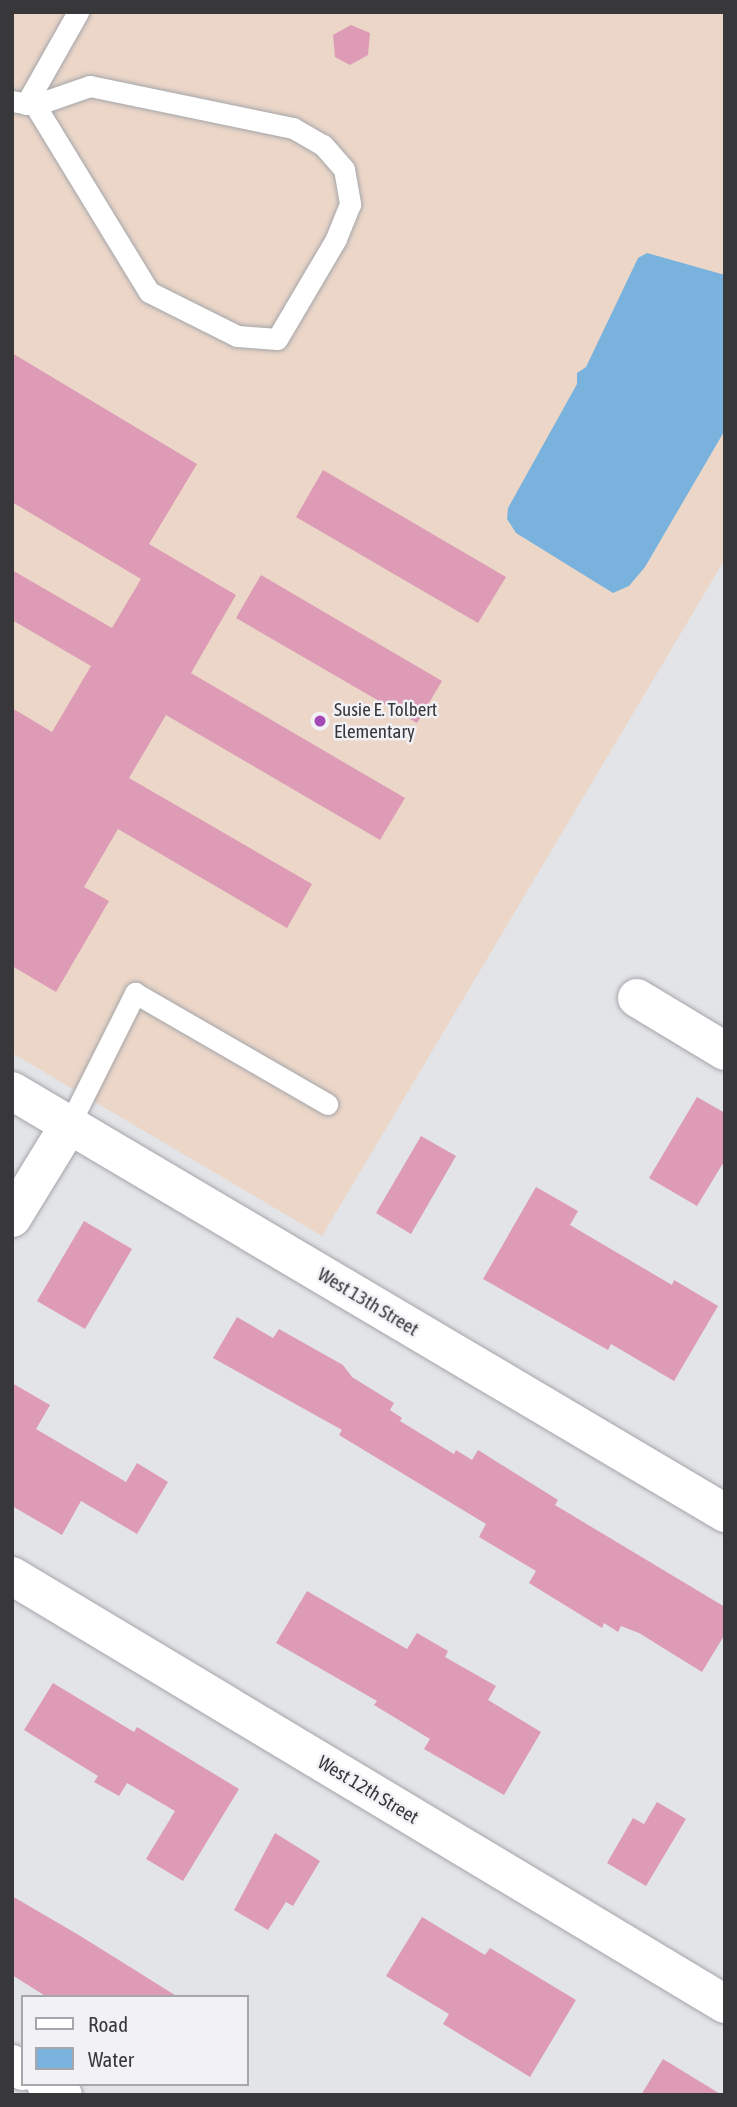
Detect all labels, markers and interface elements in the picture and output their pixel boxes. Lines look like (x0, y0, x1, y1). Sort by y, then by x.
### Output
place label: Susie E. Tolbert Elementary (334, 699, 437, 743)
marker: Susie E. Tolbert Elementary (312, 713, 328, 729)
street label: West 13th Street (314, 1263, 422, 1341)
street label: West 12th Street (314, 1751, 422, 1829)
legend (21, 1995, 248, 2086)
text: Road (88, 2012, 128, 2036)
text: Water (88, 2047, 134, 2071)

